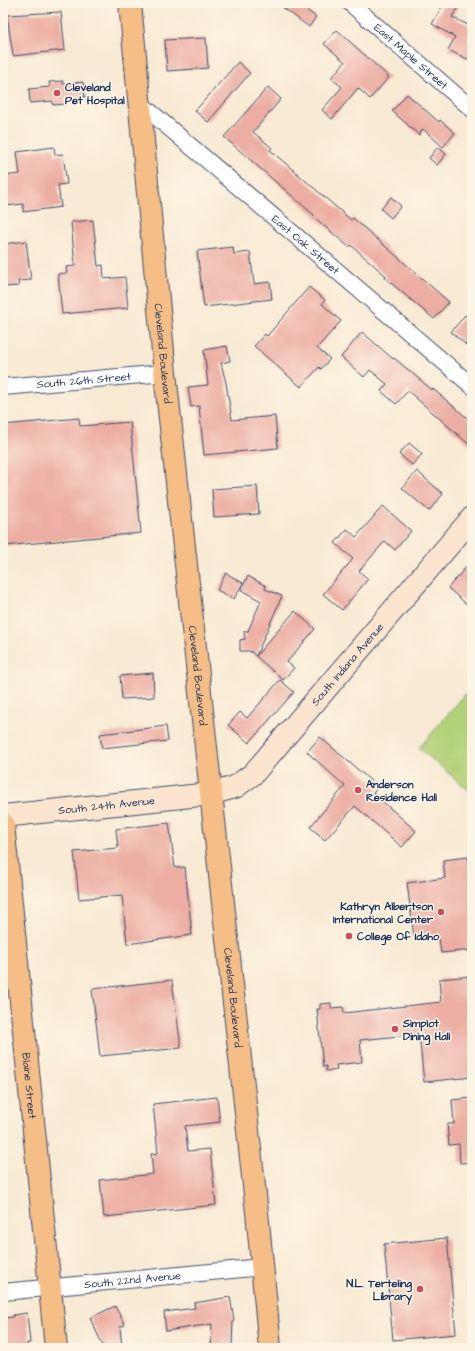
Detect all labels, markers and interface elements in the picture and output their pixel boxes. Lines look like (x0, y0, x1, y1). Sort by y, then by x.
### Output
street label: East Maple Street (371, 20, 452, 93)
place label: Cleveland Pet Hospital (65, 80, 125, 109)
marker: Cleveland Pet Hospital (52, 88, 62, 98)
street label: East Oak Street (269, 211, 343, 278)
street label: Cleveland Boulevard (151, 303, 176, 405)
street label: South 26th Street (36, 368, 132, 392)
street label: South Indiana Avenue (307, 619, 387, 709)
street label: Cleveland Boulevard (185, 625, 211, 727)
place label: Anderson Residence Hall (366, 777, 437, 805)
marker: Anderson Residence Hall (353, 785, 363, 795)
street label: South 24th Avenue (57, 792, 156, 818)
place label: Kathryn Albertson International Center (333, 899, 434, 927)
marker: Kathryn Albertson International Center (436, 907, 446, 917)
place label: College Of Idaho (357, 929, 440, 946)
marker: College Of Idaho (344, 931, 354, 941)
street label: Cleveland Boulevard (220, 947, 246, 1049)
place label: Simplot Dining Hall (402, 1016, 451, 1046)
marker: Simplot Dining Hall (390, 1024, 400, 1034)
street label: Blaine Street (19, 1052, 40, 1120)
street label: South 22nd Avenue (83, 1267, 181, 1292)
place label: N.L. Terteling Library (346, 1276, 413, 1306)
marker: N.L. Terteling Library (415, 1284, 425, 1294)

